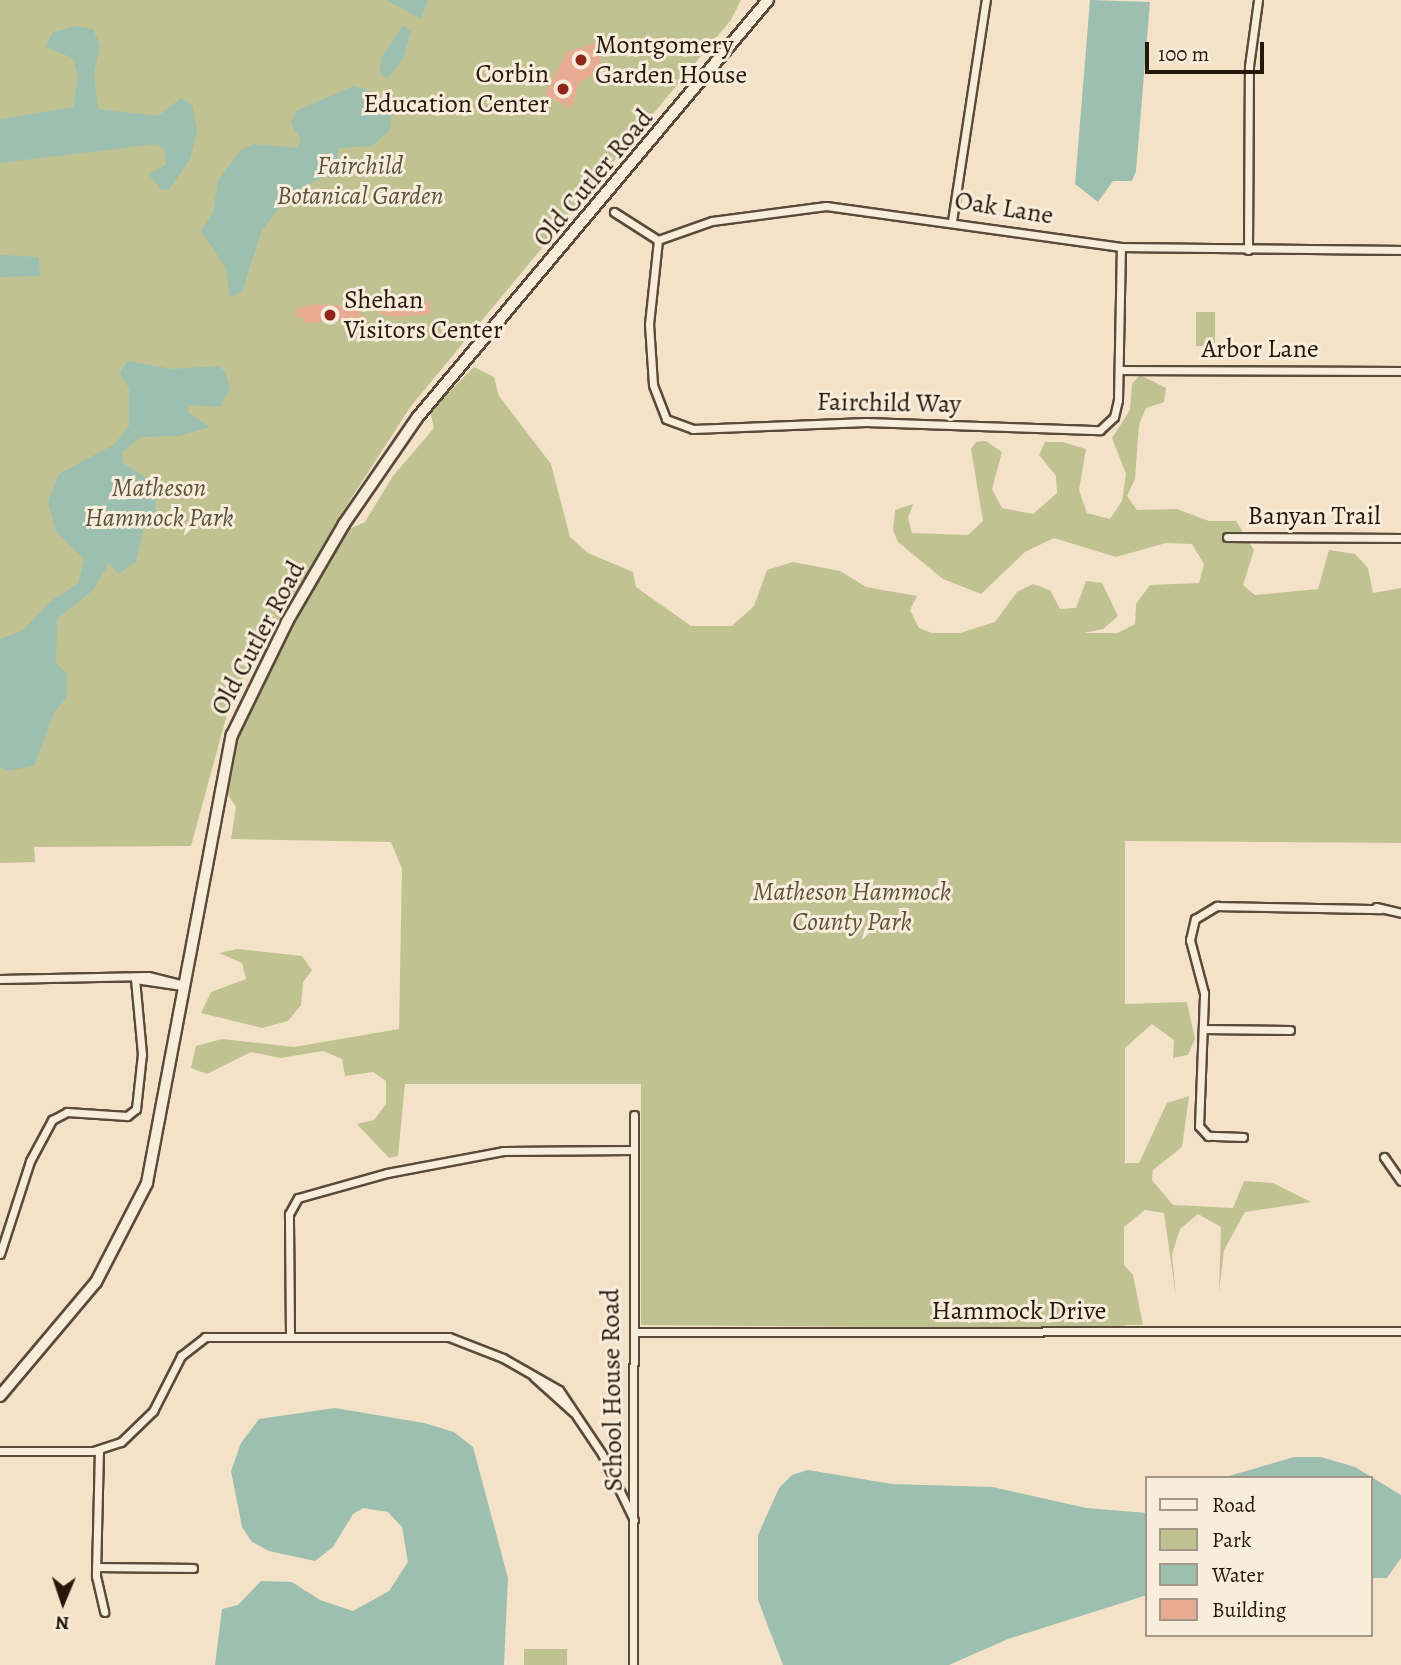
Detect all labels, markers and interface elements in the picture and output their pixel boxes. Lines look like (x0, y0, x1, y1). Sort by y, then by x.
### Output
scale bar (1149, 28, 1268, 72)
place label: Montgomery Garden House (595, 29, 747, 90)
text: 100 m (1158, 40, 1209, 68)
marker: Montgomery Garden House (573, 52, 589, 68)
place label: Corbin Education Center (363, 58, 549, 119)
marker: Corbin Education Center (555, 81, 571, 97)
street label: Old Cutler Road (527, 103, 659, 253)
park label: Fairchild Botanical Garden (277, 150, 443, 212)
street label: Oak Lane (952, 185, 1056, 231)
place label: Shehan Visitors Center (344, 284, 503, 346)
marker: Shehan Visitors Center (322, 307, 338, 323)
street label: Arbor Lane (1201, 333, 1319, 365)
street label: Fairchild Way (817, 386, 961, 420)
park label: Matheson Hammock Park (84, 472, 234, 534)
street label: Banyan Trail (1248, 500, 1380, 532)
street label: Old Cutler Road (204, 556, 312, 720)
park label: Matheson Hammock County Park (753, 876, 951, 938)
street label: School House Road (595, 1288, 629, 1492)
street label: Hammock Drive (932, 1295, 1106, 1327)
legend (1146, 1476, 1373, 1637)
text: Road (1212, 1491, 1256, 1519)
text: Park (1212, 1526, 1251, 1554)
text: Water (1212, 1561, 1264, 1589)
north arrow (28, 1567, 98, 1637)
text: Building (1212, 1596, 1286, 1624)
text: N (55, 1610, 70, 1636)

